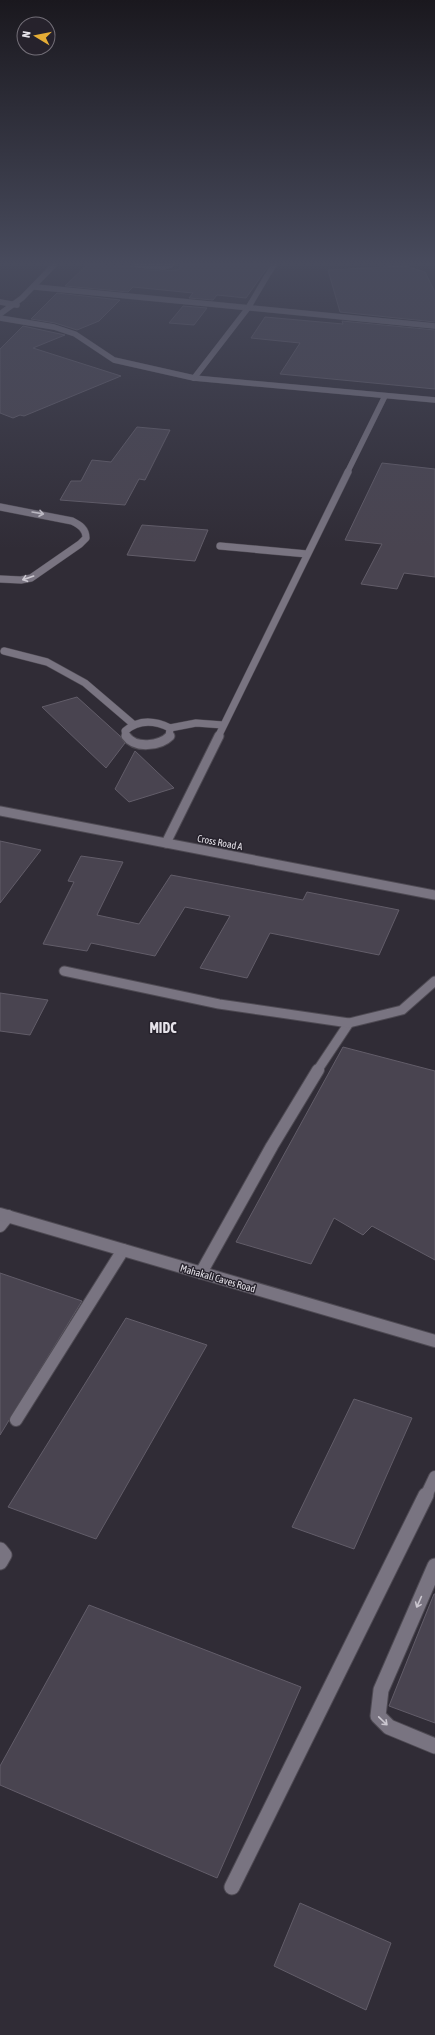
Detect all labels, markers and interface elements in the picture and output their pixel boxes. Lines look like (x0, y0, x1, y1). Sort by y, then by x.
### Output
north arrow (16, 16, 56, 56)
text: N (20, 30, 33, 39)
one-way arrow (32, 510, 45, 518)
one-way arrow (22, 575, 34, 582)
street label: Cross Road A (196, 833, 244, 852)
district label: MIDC (149, 1020, 177, 1036)
street label: Mahakali Caves Road (179, 1262, 257, 1295)
one-way arrow (415, 1595, 423, 1607)
one-way arrow (378, 1716, 388, 1726)

